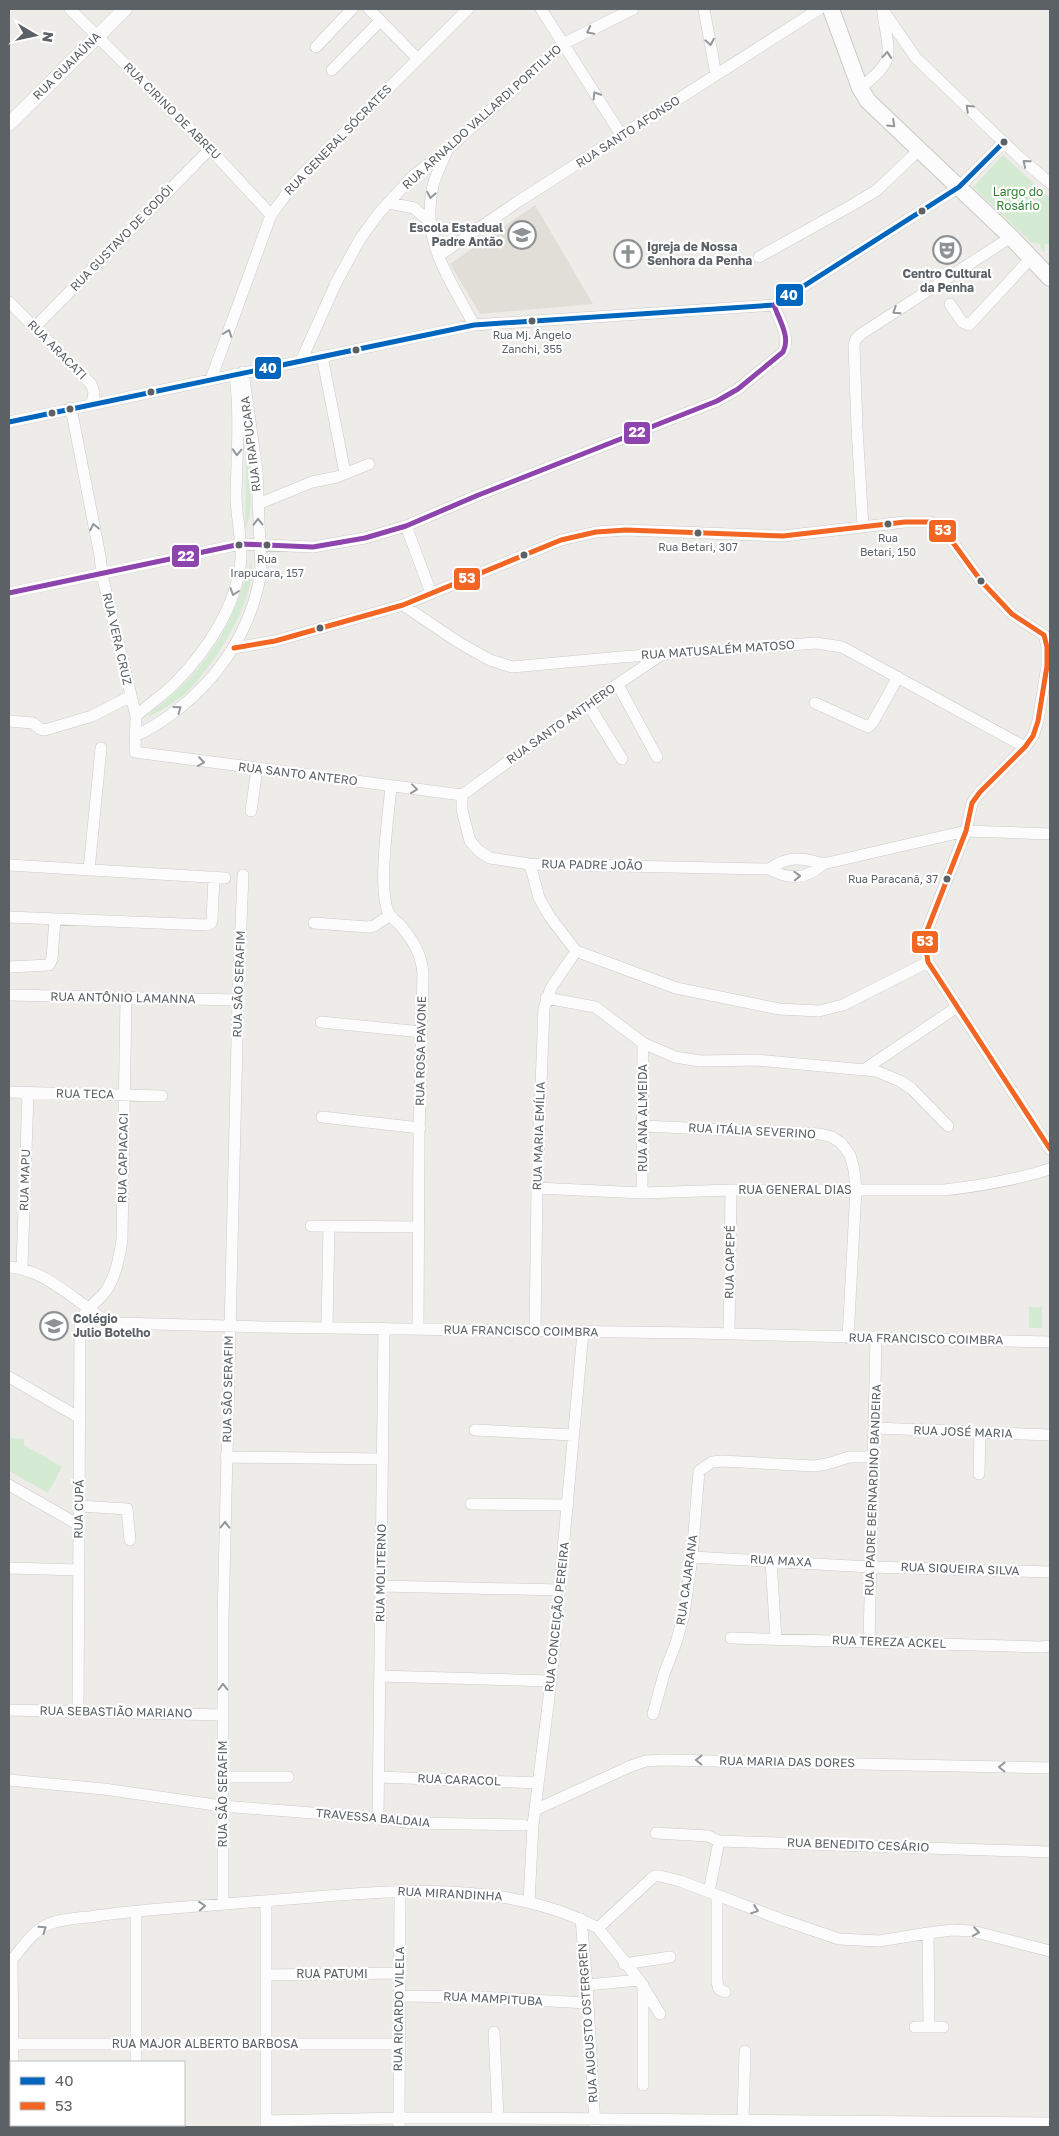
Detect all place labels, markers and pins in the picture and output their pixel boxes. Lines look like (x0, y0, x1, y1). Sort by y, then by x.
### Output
unlabelled marker (999, 137, 1009, 147)
unlabelled marker (917, 206, 927, 216)
place label: Escola Estadual Padre Antão (409, 220, 503, 249)
school or university icon: Escola Estadual Padre Antão (507, 220, 537, 250)
theatre icon: Centro Cultural da Penha (932, 235, 962, 265)
church icon: Igreja de Nossa Senhora da Penha (613, 239, 643, 269)
place label: Igreja de Nossa Senhora da Penha (647, 239, 752, 268)
place label: Centro Cultural da Penha (902, 266, 992, 295)
marker: Rua Mj. Ângelo Zanchi, 355 (527, 316, 537, 326)
place label: Rua Mj. Ângelo Zanchi, 355 (493, 328, 572, 355)
unlabelled marker (351, 345, 361, 355)
unlabelled marker (146, 387, 156, 397)
unlabelled marker (65, 404, 75, 414)
unlabelled marker (47, 408, 57, 418)
marker: Rua Betari, 150 (883, 519, 893, 529)
marker: Rua Betari, 307 (693, 528, 703, 538)
place label: Rua Betari, 150 (860, 531, 916, 558)
unlabelled marker (234, 540, 244, 550)
marker: Rua Irapucara, 157 (262, 540, 272, 550)
place label: Rua Betari, 307 (658, 540, 738, 553)
unlabelled marker (519, 550, 529, 560)
place label: Rua Irapucara, 157 (230, 552, 304, 579)
unlabelled marker (976, 576, 986, 586)
unlabelled marker (315, 623, 325, 633)
place label: Rua Paracanã, 37 (848, 872, 938, 885)
marker: Rua Paracanã, 37 (942, 874, 952, 884)
school or university icon: Colégio Julio Botelho (39, 1311, 69, 1341)
place label: Colégio Julio Botelho (73, 1311, 150, 1340)

